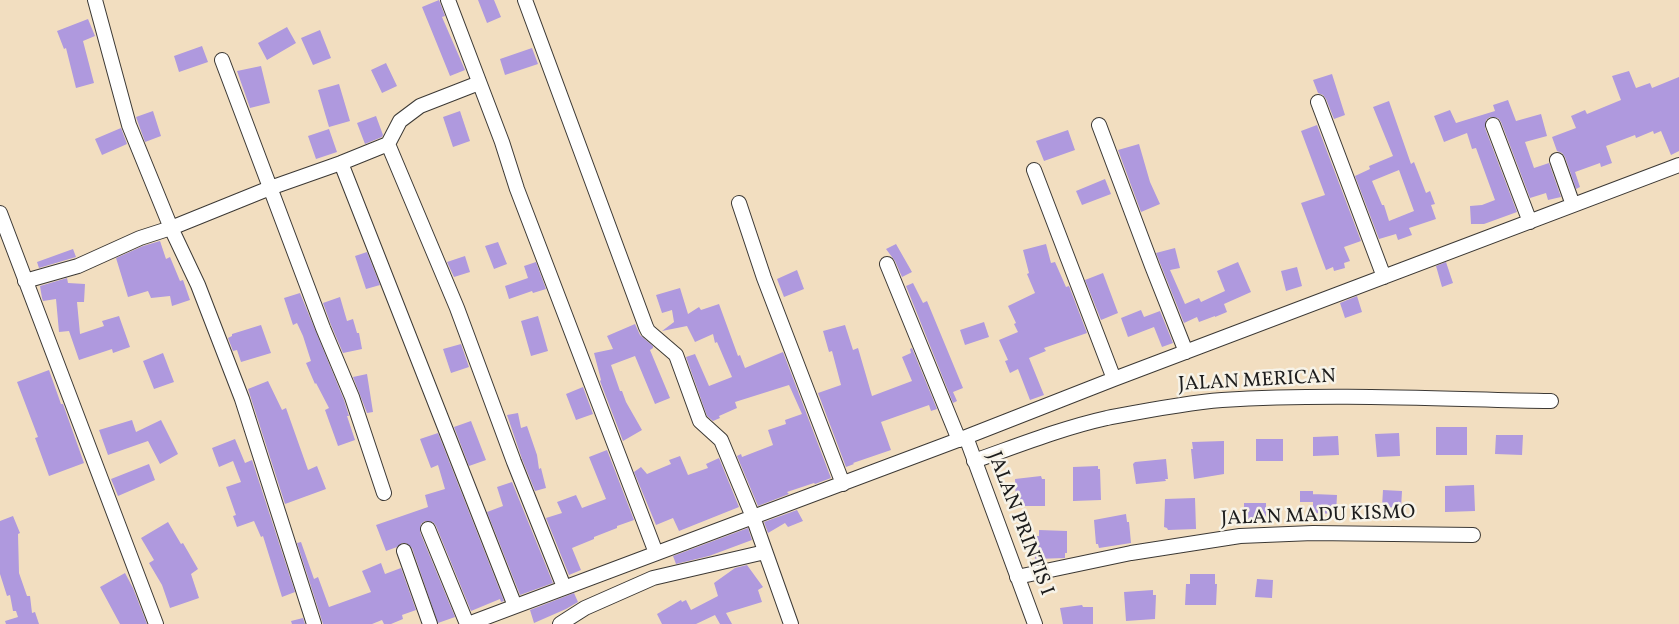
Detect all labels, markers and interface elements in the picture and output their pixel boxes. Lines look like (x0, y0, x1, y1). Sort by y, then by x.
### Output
street label: JALAN MERICAN (1178, 366, 1336, 398)
street label: JALAN PRINTIS I (980, 449, 1058, 599)
street label: JALAN MADU KISMO (1220, 502, 1416, 532)

